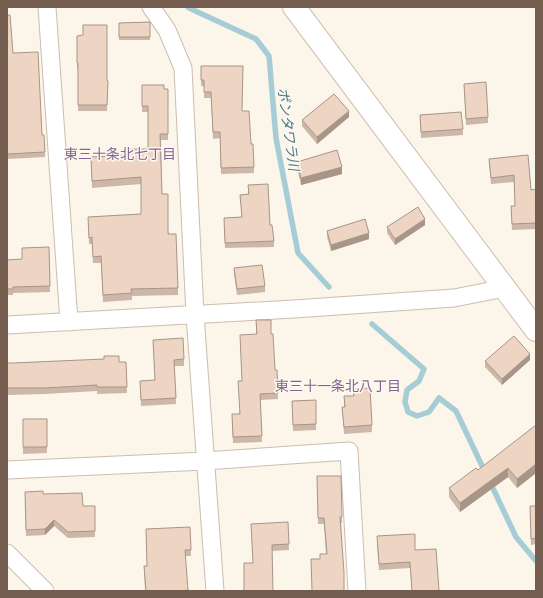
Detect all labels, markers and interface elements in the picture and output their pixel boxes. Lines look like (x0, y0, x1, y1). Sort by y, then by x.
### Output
water label: ポンタワラ川 (275, 86, 304, 174)
district label: 東三十条北七丁目 (64, 145, 176, 162)
district label: 東三十一条北八丁目 (275, 377, 401, 394)

